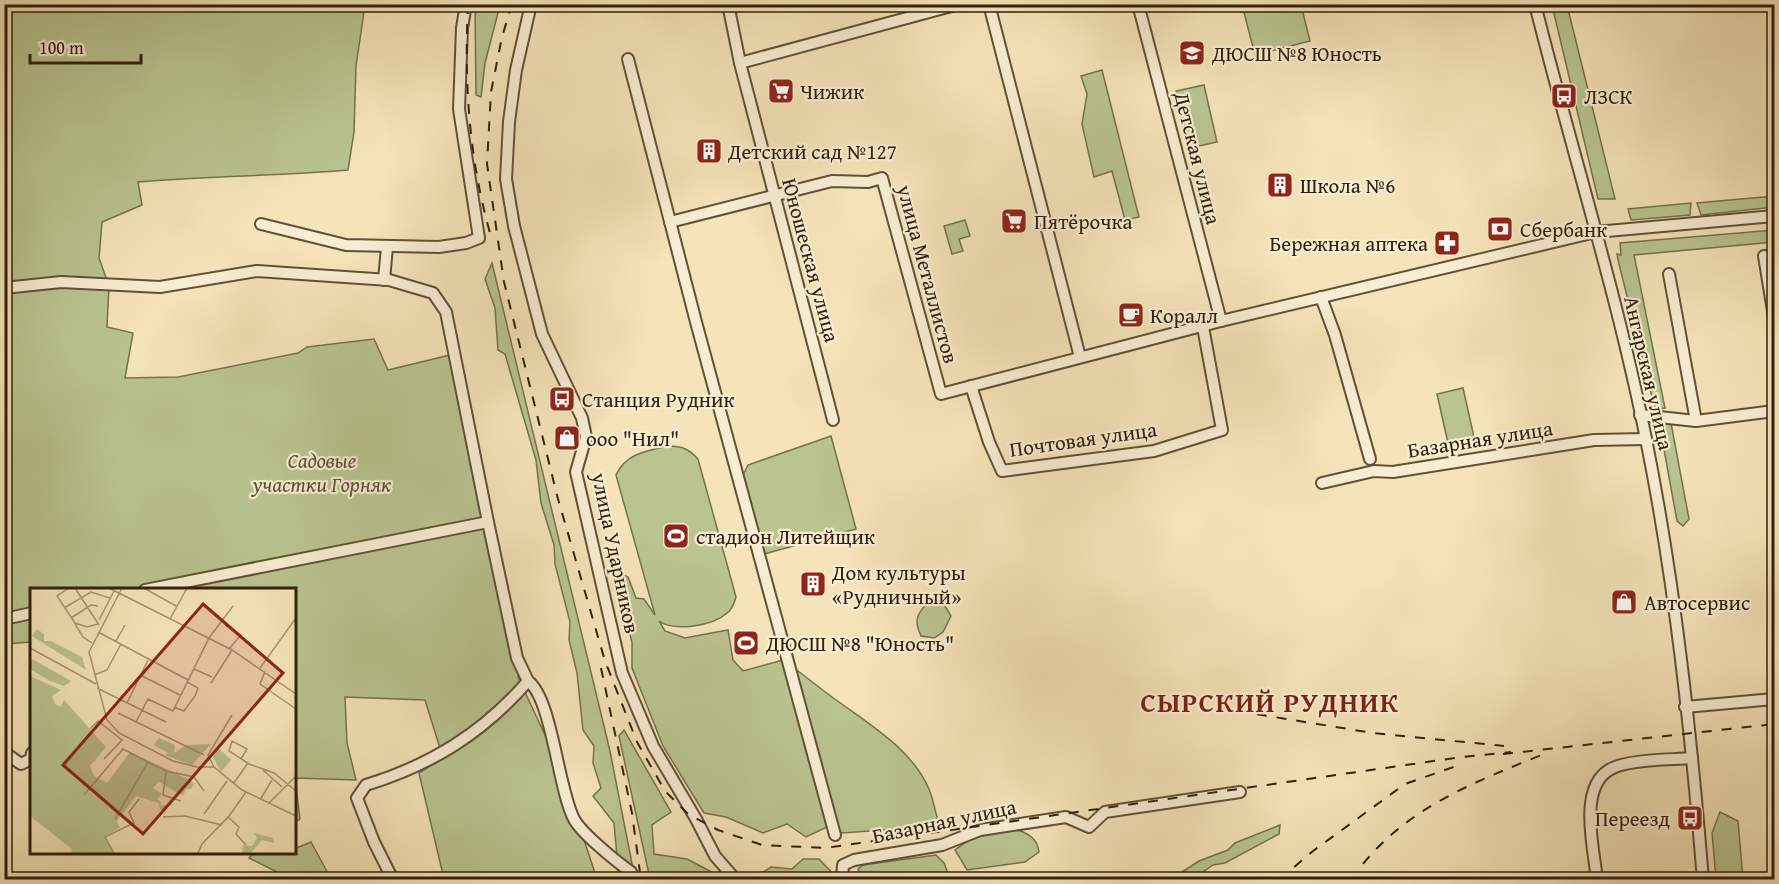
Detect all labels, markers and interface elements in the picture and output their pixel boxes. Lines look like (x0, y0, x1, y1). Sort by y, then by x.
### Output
scale bar (30, 27, 141, 65)
text: 100 m (39, 34, 84, 61)
school or university icon: ДЮСШ №8 Юность (1177, 38, 1207, 68)
place label: ДЮСШ №8 Юность (1211, 38, 1382, 69)
supermarket icon: Чижик (766, 76, 796, 106)
place label: Чижик (800, 76, 864, 107)
bus stop icon: ЛЗСК (1549, 81, 1579, 111)
place label: ЛЗСК (1584, 81, 1633, 112)
street label: Детская улица (1166, 87, 1229, 228)
building icon: Детский сад №127 (694, 136, 724, 166)
place label: Детский сад №127 (727, 136, 897, 167)
building icon: Школа №6 (1265, 170, 1295, 200)
place label: Школа №6 (1300, 170, 1395, 201)
street label: Юношеская улица (774, 174, 848, 346)
street label: улица Металлистов (889, 180, 967, 367)
supermarket icon: Пятёрочка (999, 206, 1029, 236)
place label: Пятёрочка (1034, 206, 1132, 237)
bank icon: Сбербанк (1485, 214, 1515, 244)
place label: Сбербанк (1520, 214, 1607, 245)
place label: Бережная аптека (1269, 228, 1428, 259)
pharmacy icon: Бережная аптека (1432, 228, 1462, 258)
street label: Ангарская улица (1616, 293, 1682, 453)
cafe icon: Коралл (1116, 300, 1146, 330)
place label: Коралл (1150, 300, 1218, 331)
bus stop icon: Станция Рудник (547, 384, 577, 414)
place label: Станция Рудник (582, 384, 735, 415)
street label: Базарная улица (1405, 412, 1555, 466)
street label: Почтовая улица (1007, 413, 1159, 465)
shop icon: ооо "Нил" (552, 423, 582, 453)
place label: ооо "Нил" (586, 423, 679, 454)
park label: Садовые участки Горняк (251, 445, 391, 500)
street label: улица Ударников (584, 469, 648, 636)
sports icon: стадион Литейщик (661, 521, 691, 551)
place label: стадион Литейщик (696, 521, 875, 552)
place label: Дом культуры «Рудничный» (831, 557, 966, 612)
building icon: Дом культуры «Рудничный» (798, 569, 828, 599)
shop icon: Автосервис (1609, 587, 1639, 617)
place label: Автосервис (1644, 587, 1750, 618)
inset map (30, 588, 296, 854)
sports icon: ДЮСШ №8 "Юность" (731, 628, 761, 658)
place label: ДЮСШ №8 "Юность" (765, 628, 954, 659)
district label: СЫРСКИЙ РУДНИК (1140, 682, 1400, 722)
street label: Базарная улица (869, 791, 1019, 851)
place label: Переезд (1595, 803, 1671, 834)
bus stop icon: Переезд (1675, 803, 1705, 833)

